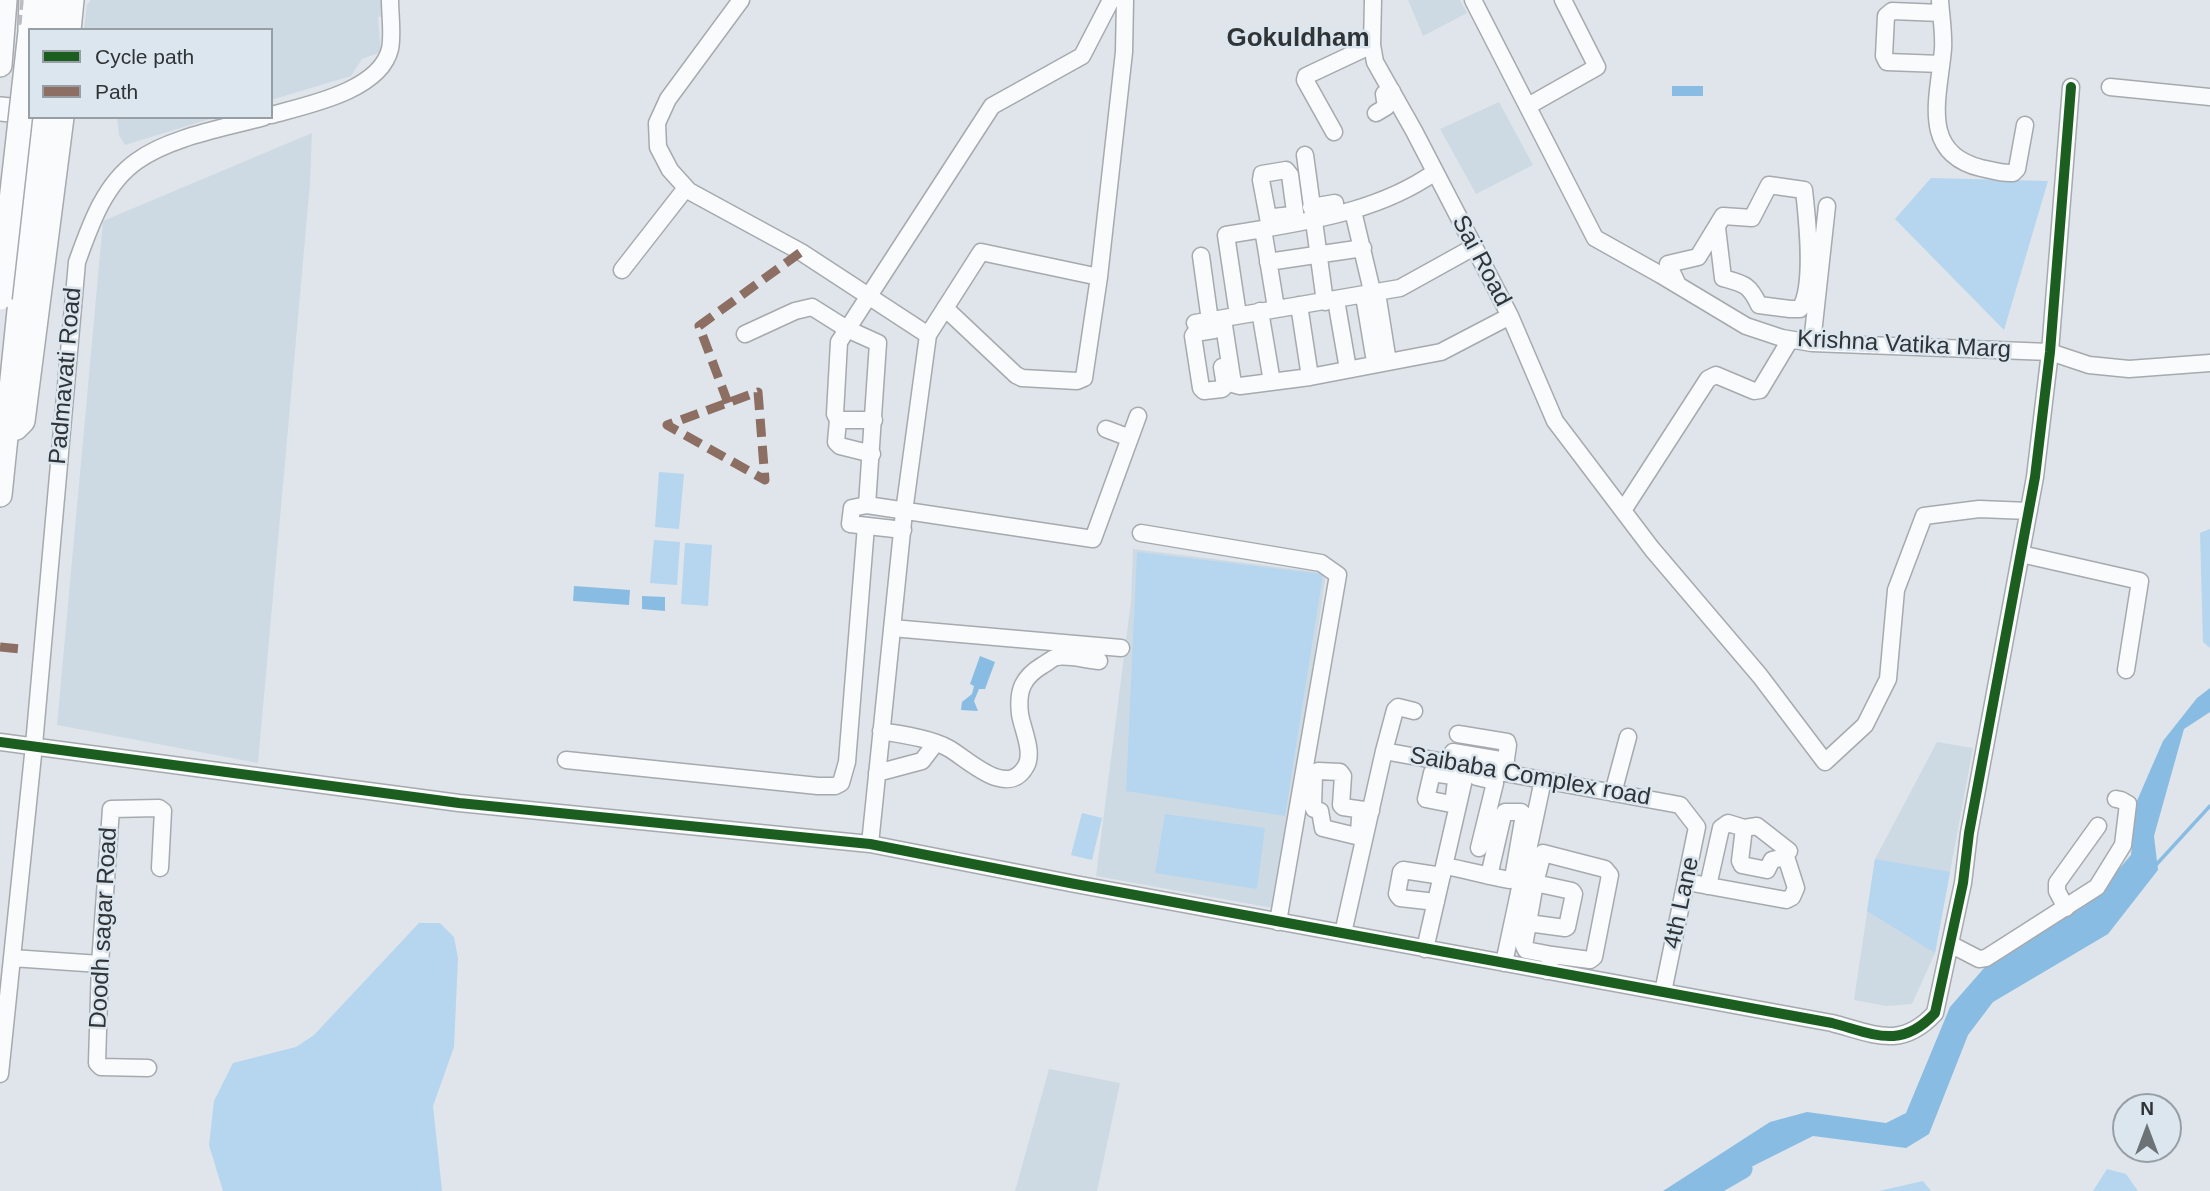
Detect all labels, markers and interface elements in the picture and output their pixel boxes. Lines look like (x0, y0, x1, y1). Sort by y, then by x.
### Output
district label: Gokuldham (1226, 23, 1370, 55)
legend (28, 28, 273, 119)
text: Cycle path (95, 45, 194, 68)
text: Path (95, 80, 138, 103)
street label: Sai Road (1445, 211, 1517, 311)
street label: Padmavati Road (44, 286, 88, 466)
street label: Krishna Vatika Marg (1796, 325, 2012, 365)
street label: Saibaba Complex road (1407, 742, 1653, 812)
street label: Doodh sagar Road (84, 827, 124, 1029)
street label: 4th Lane (1658, 854, 1706, 952)
north arrow (2112, 1093, 2182, 1163)
text: N (2140, 1098, 2154, 1119)

